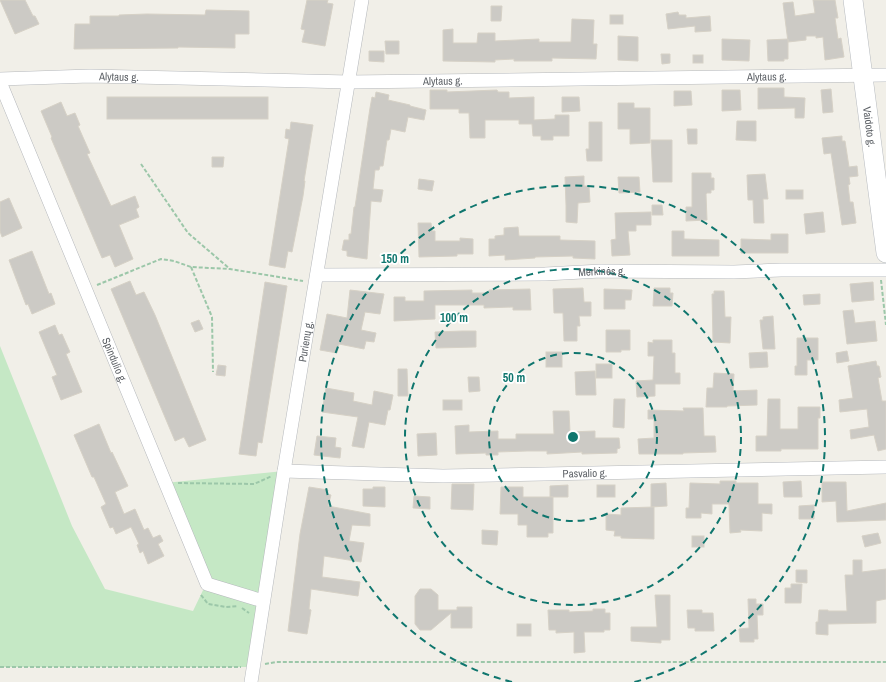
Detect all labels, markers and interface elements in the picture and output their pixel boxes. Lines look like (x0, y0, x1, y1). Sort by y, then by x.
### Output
street label: Alytaus g. (98, 69, 139, 84)
street label: Alytaus g. (746, 69, 787, 84)
street label: Alytaus g. (422, 74, 463, 88)
street label: Vaidoto g. (860, 106, 879, 148)
text: 150 m (381, 251, 409, 267)
street label: Merkinės g. (578, 264, 626, 279)
text: 100 m (440, 310, 468, 326)
street label: Purienų g. (295, 320, 316, 363)
street label: Spindulio g. (99, 335, 130, 385)
text: 50 m (503, 370, 525, 386)
centre of rings (566, 430, 580, 444)
street label: Pasvalio g. (562, 466, 607, 481)

